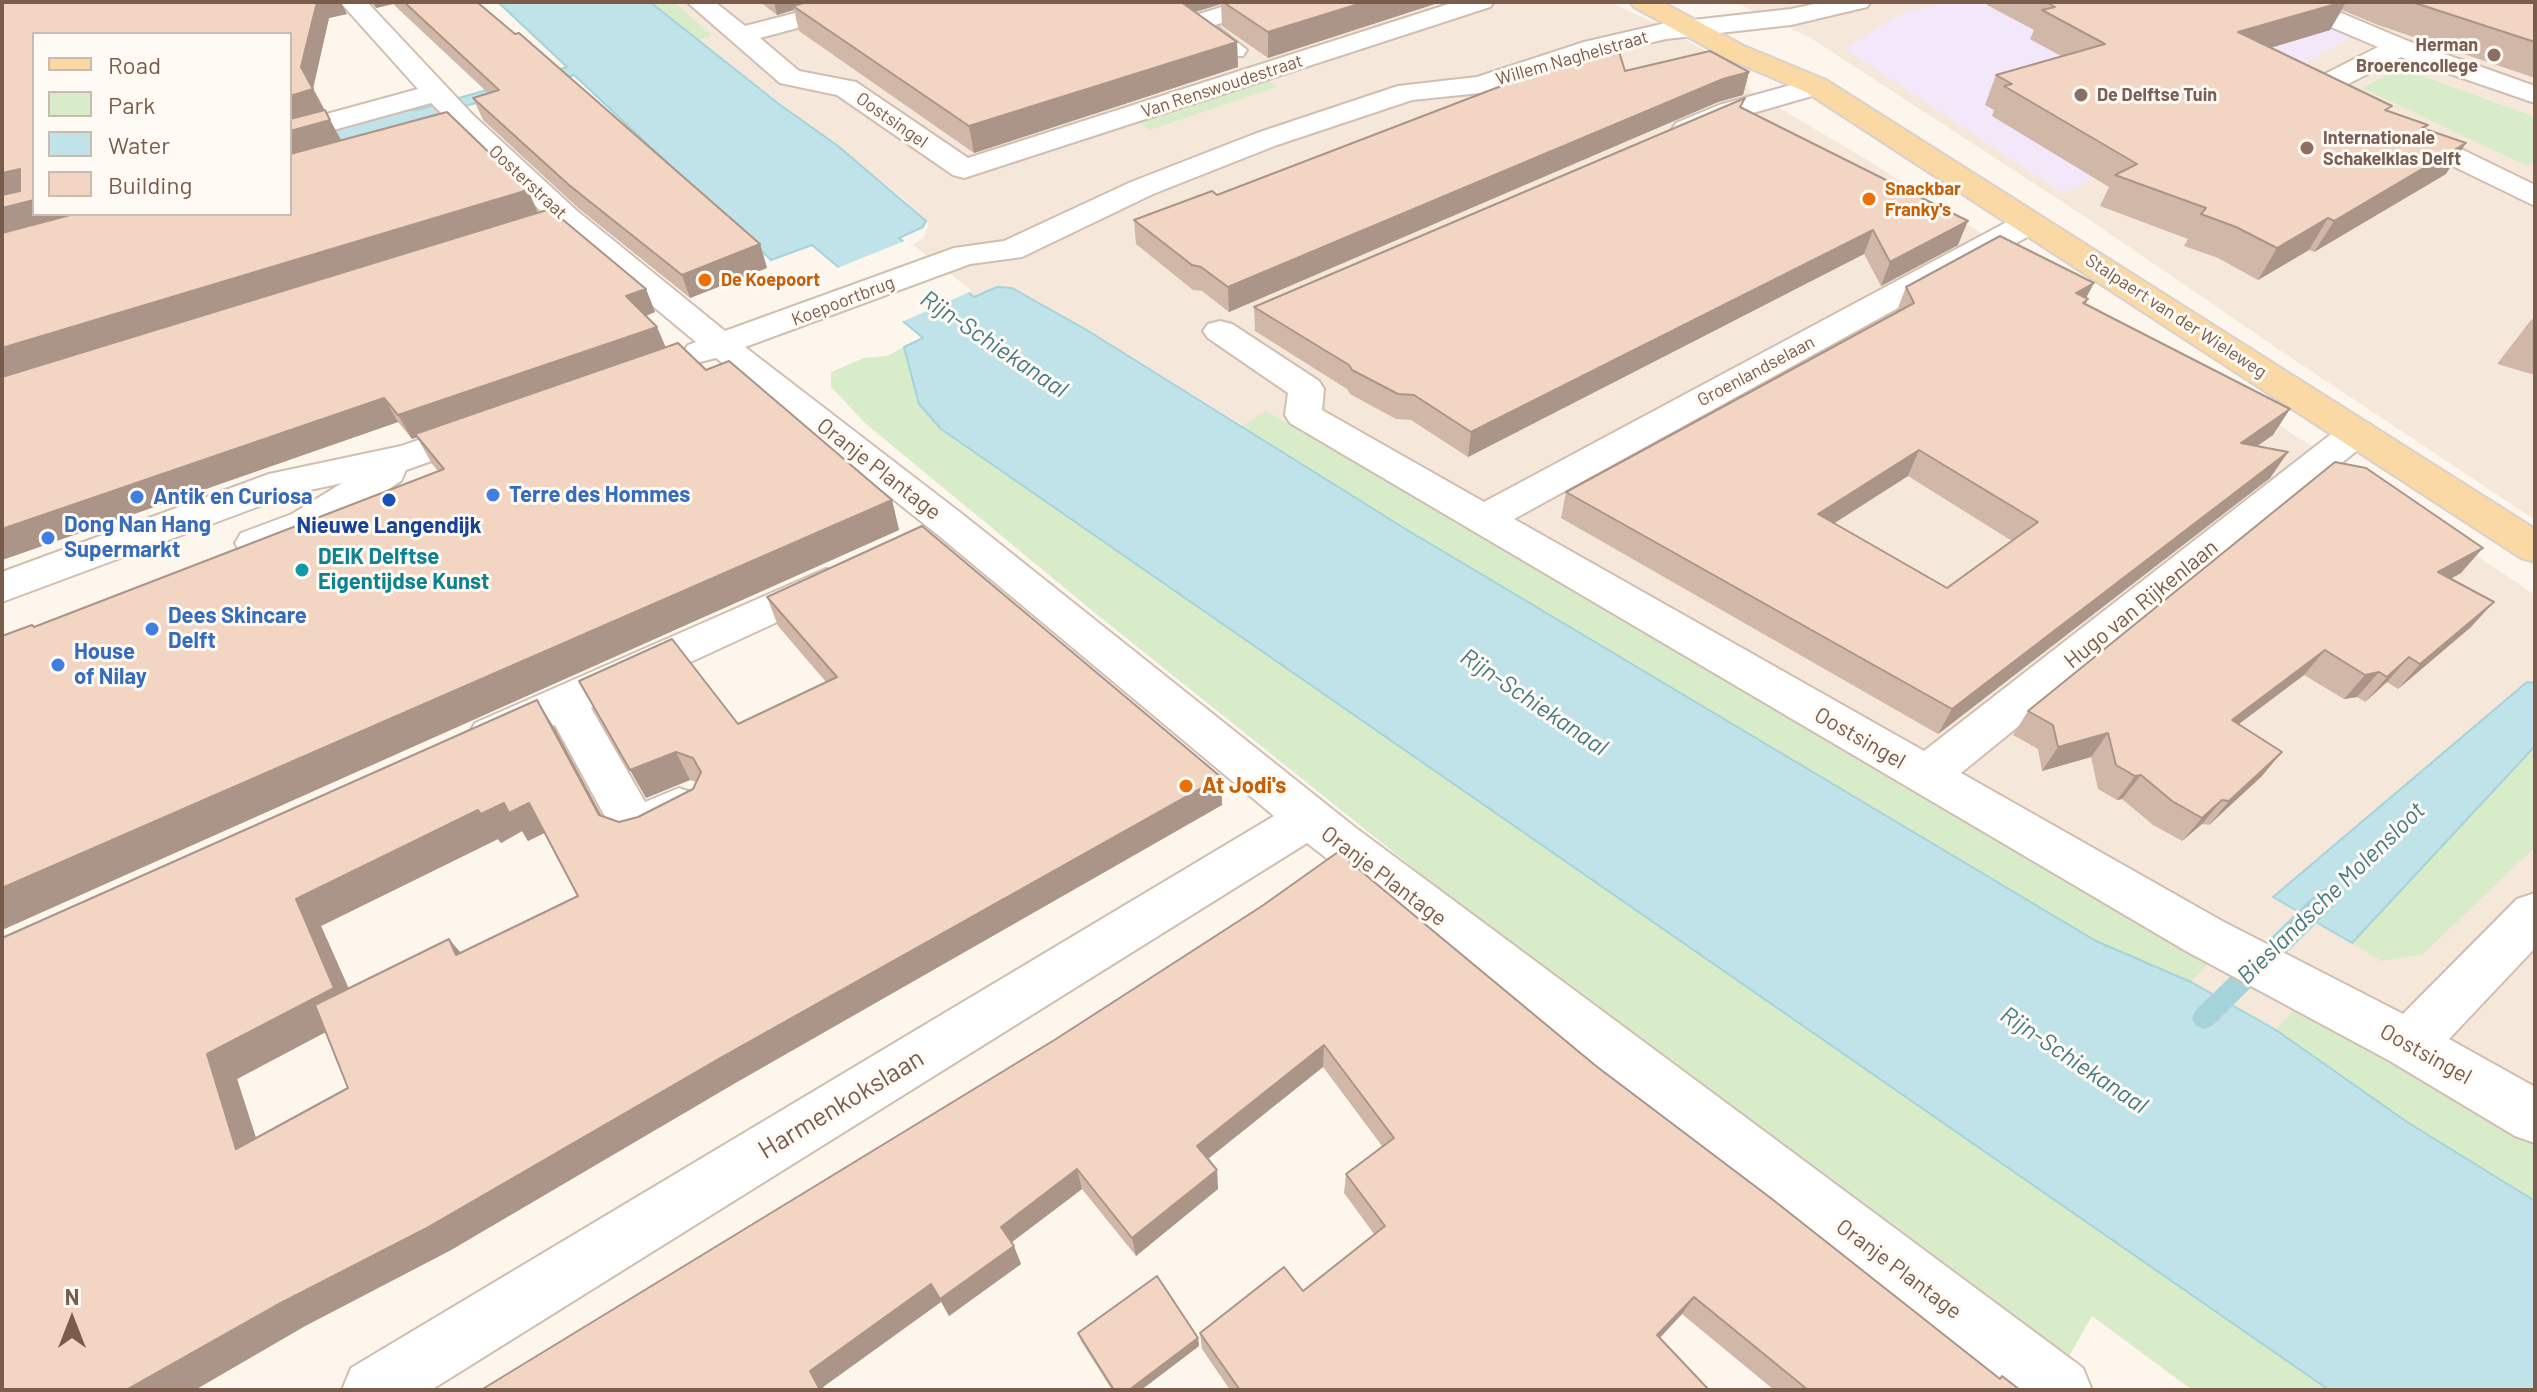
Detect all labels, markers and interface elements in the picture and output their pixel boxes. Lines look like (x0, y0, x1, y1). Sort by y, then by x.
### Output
street label: Willem Naghelstraat (1493, 26, 1651, 90)
legend (32, 32, 292, 216)
place label: Herman Broerencollege (2356, 34, 2478, 76)
marker: Herman Broerencollege (2485, 46, 2503, 64)
text: Road (108, 50, 161, 79)
street label: Van Renswoudestraat (1139, 50, 1305, 122)
place label: De Delftse Tuin (2097, 84, 2217, 106)
marker: De Delftse Tuin (2072, 86, 2090, 104)
street label: Oostsingel (852, 87, 932, 153)
text: Park (108, 90, 155, 119)
place label: Internationale Schakelklas Delft (2323, 127, 2461, 170)
text: Water (108, 130, 170, 159)
marker: Internationale Schakelklas Delft (2298, 139, 2316, 157)
street label: Oosterstraat (485, 140, 571, 224)
text: Building (108, 170, 192, 199)
place label: Snackbar Franky's (1885, 178, 1961, 220)
marker: Snackbar Franky's (1860, 190, 1878, 208)
street label: Stalpaert van der Wieleweg (2081, 249, 2271, 383)
place label: De Koepoort (721, 269, 820, 291)
marker: De Koepoort (696, 271, 714, 289)
street label: Koepoortbrug (788, 271, 898, 331)
water label: Rijn-Schiekanaal (915, 284, 1073, 404)
street label: Groenlandselaan (1694, 331, 1818, 411)
street label: Oranje Plantage (812, 412, 946, 526)
place label: Terre des Hommes (509, 482, 690, 508)
place label: Antik en Curiosa (153, 484, 313, 510)
marker: Terre des Hommes (484, 486, 502, 504)
marker: Antik en Curiosa (128, 488, 146, 506)
marker: Nieuwe Langendijk (380, 491, 398, 509)
place label: Dong Nan Hang Supermarkt (64, 512, 211, 564)
place label: Nieuwe Langendijk (297, 513, 481, 539)
marker: Dong Nan Hang Supermarkt (39, 529, 57, 547)
street label: Hugo van Rijkenlaan (2059, 534, 2223, 674)
place label: DEIK Delftse Eigentijdse Kunst (318, 544, 489, 596)
marker: DEIK Delftse Eigentijdse Kunst (293, 561, 311, 579)
place label: Dees Skincare Delft (168, 603, 307, 654)
marker: Dees Skincare Delft (143, 620, 161, 638)
place label: House of Nilay (74, 639, 147, 690)
water label: Rijn-Schiekanaal (1455, 642, 1613, 762)
marker: House of Nilay (49, 656, 67, 674)
street label: Oostsingel (1810, 701, 1910, 775)
place label: At Jodi's (1202, 773, 1286, 799)
marker: At Jodi's (1177, 777, 1195, 795)
water label: Bieslandsche Molensloot (2231, 796, 2431, 990)
street label: Oranje Plantage (1316, 820, 1452, 932)
water label: Rijn-Schiekanaal (1995, 1000, 2153, 1120)
street label: Oostsingel (2376, 1018, 2476, 1090)
street label: Harmenkokslaan (753, 1042, 929, 1166)
street label: Oranje Plantage (1831, 1213, 1967, 1325)
north arrow (32, 1280, 112, 1360)
text: N (65, 1283, 79, 1309)

